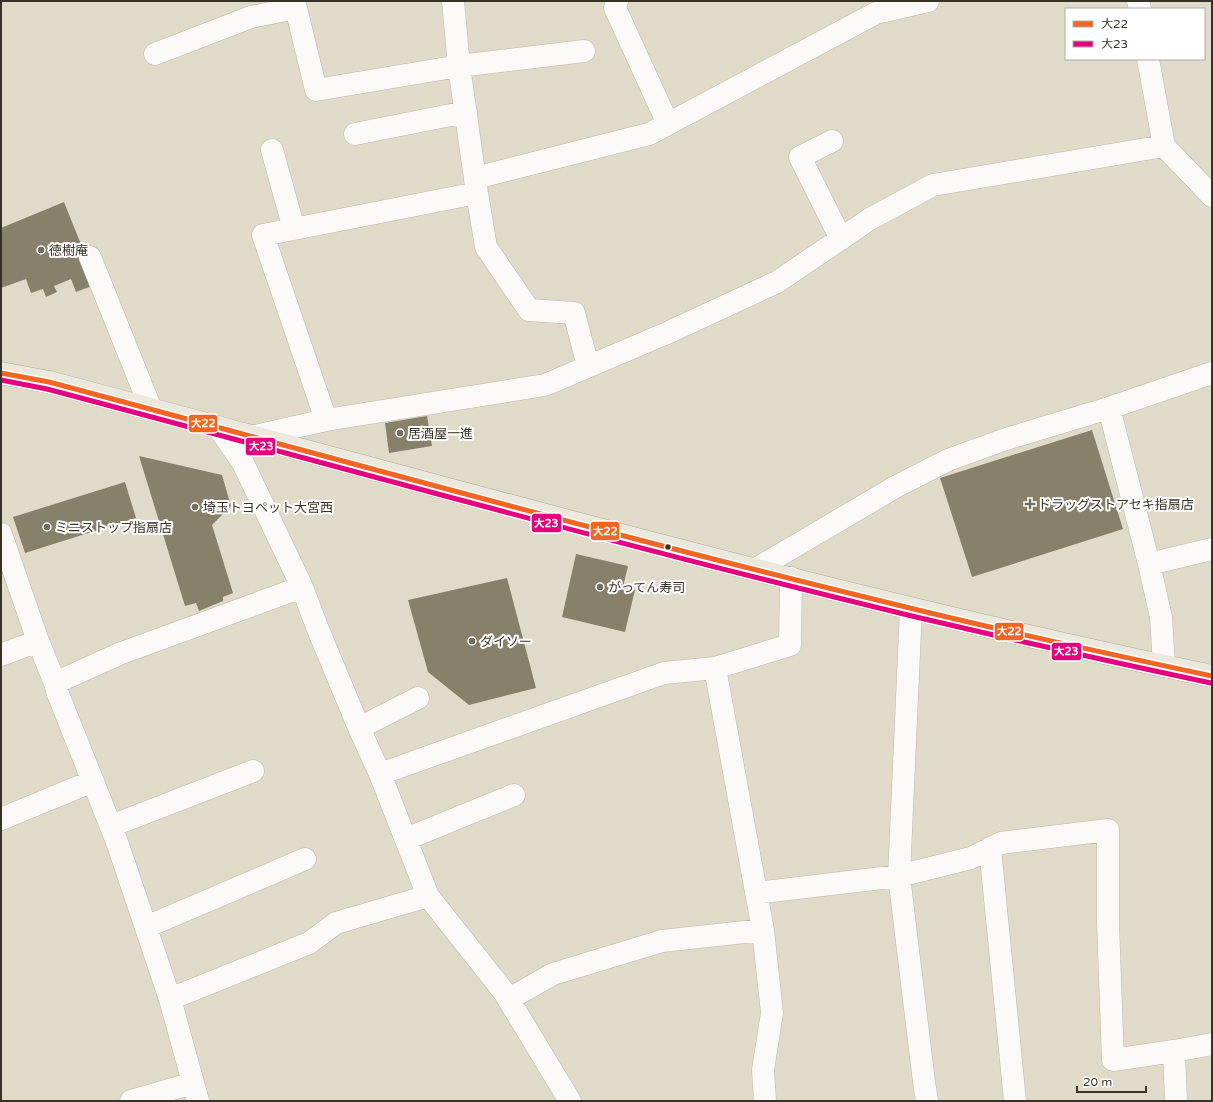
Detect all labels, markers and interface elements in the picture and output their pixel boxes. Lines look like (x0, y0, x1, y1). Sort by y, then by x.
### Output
legend (1065, 8, 1205, 60)
text: 大22 (1101, 17, 1128, 31)
text: 大23 (1101, 37, 1128, 51)
place label: 徳樹庵 (49, 243, 88, 259)
marker: 徳樹庵 (36, 245, 46, 255)
line badge: 大22 (188, 414, 218, 433)
text: 大22 (191, 417, 215, 430)
place label: 居酒屋一進 (408, 426, 473, 442)
marker: 居酒屋一進 (395, 428, 405, 438)
line badge: 大23 (245, 437, 276, 456)
text: 大23 (249, 440, 273, 453)
place label: ドラッグストアセキ指扇店 (1038, 497, 1194, 513)
marker: ドラッグストアセキ指扇店 (1025, 499, 1035, 509)
place label: 埼玉トヨペット大宮西 (203, 500, 333, 516)
marker: 埼玉トヨペット大宮西 (190, 502, 200, 512)
line badge: 大23 (531, 513, 562, 533)
text: 大23 (534, 517, 558, 530)
place label: ミニストップ指扇店 (55, 520, 172, 536)
line badge: 大22 (590, 521, 620, 541)
marker: ミニストップ指扇店 (42, 522, 52, 532)
text: 大22 (593, 525, 617, 538)
unlabelled marker (663, 542, 673, 552)
place label: がってん寿司 (608, 580, 685, 596)
marker: がってん寿司 (595, 582, 605, 592)
line badge: 大22 (994, 622, 1024, 641)
text: 大22 (997, 625, 1021, 638)
place label: ダイソー (480, 634, 532, 650)
marker: ダイソー (467, 636, 477, 646)
line badge: 大23 (1051, 642, 1082, 661)
text: 大23 (1054, 645, 1078, 658)
scale bar (1077, 1068, 1146, 1094)
text: 20 m (1083, 1075, 1112, 1089)

